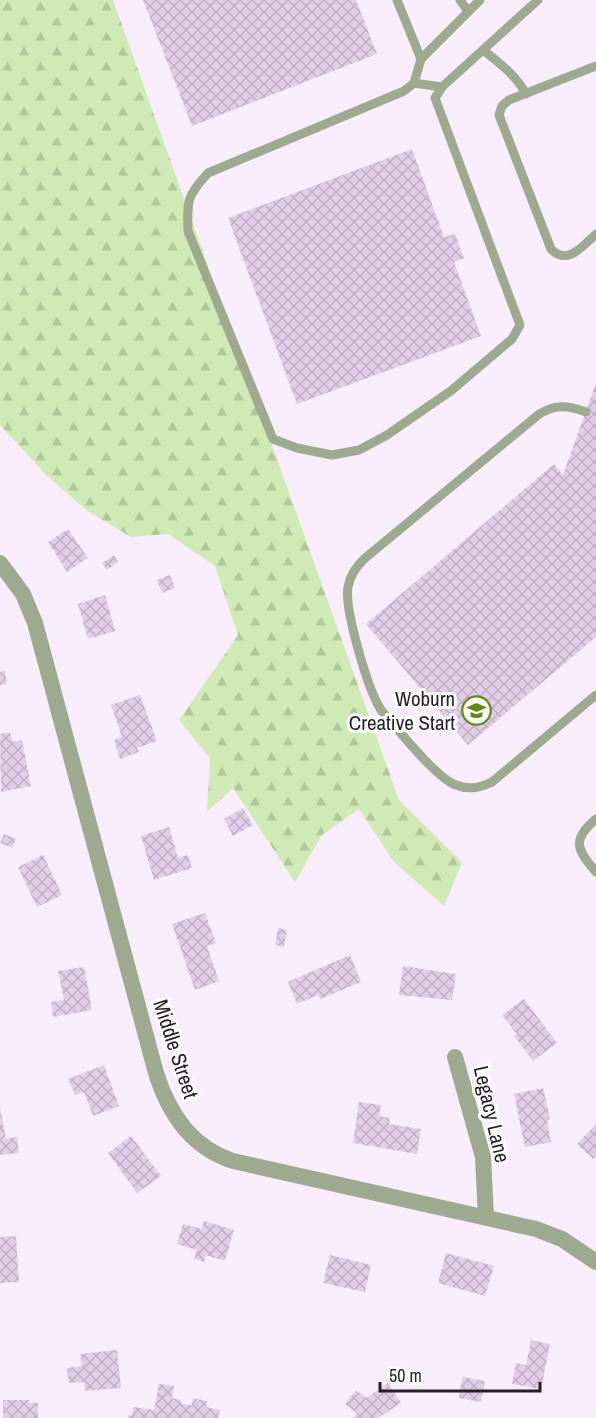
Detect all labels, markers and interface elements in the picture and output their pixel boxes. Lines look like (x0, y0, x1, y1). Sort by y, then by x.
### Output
place label: Woburn Creative Start (349, 684, 455, 737)
school or university icon: Woburn Creative Start (460, 694, 492, 726)
street label: Middle Street (146, 996, 206, 1102)
street label: Legacy Lane (467, 1063, 517, 1165)
scale bar (380, 1355, 540, 1393)
text: 50 m (389, 1363, 422, 1388)

